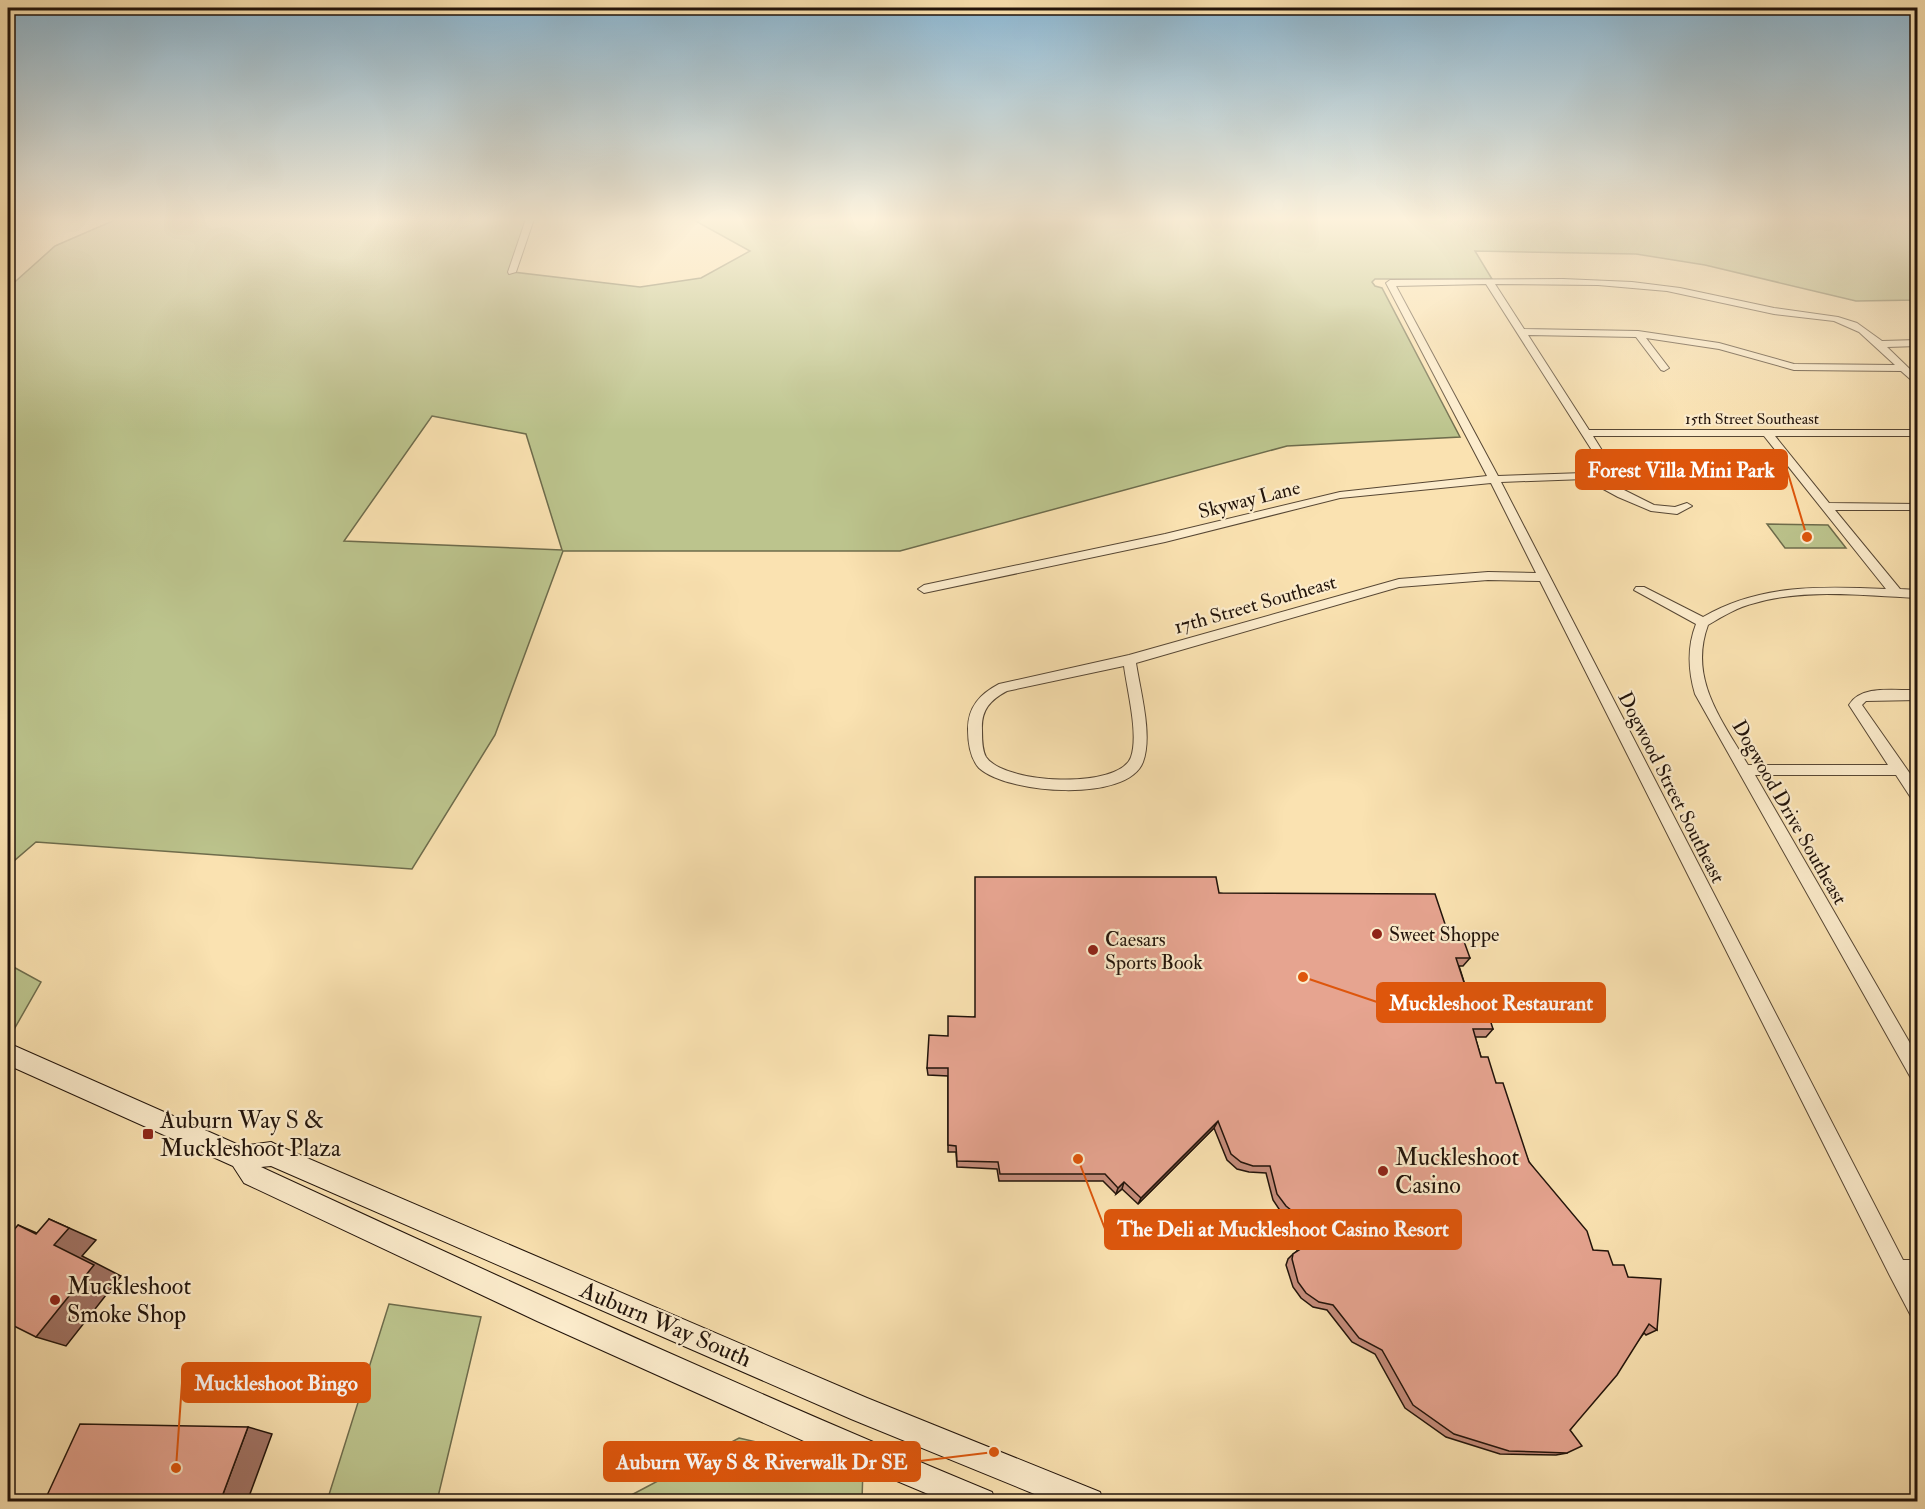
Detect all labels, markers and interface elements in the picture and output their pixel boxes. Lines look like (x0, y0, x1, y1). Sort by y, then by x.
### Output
street label: 15th Street Southeast (1685, 409, 1819, 429)
callout: Forest Villa Mini Park (1576, 450, 1787, 489)
text: Forest Villa Mini Park (1588, 457, 1775, 484)
street label: Skyway Lane (1196, 475, 1303, 524)
street label: 17th Street Southeast (1171, 569, 1340, 640)
street label: Dogwood Street Southeast (1612, 687, 1731, 888)
street label: Dogwood Drive Southeast (1726, 715, 1853, 910)
place label: Sweet Shoppe (1389, 922, 1499, 948)
place label: Caesars Sports Book (1105, 927, 1203, 976)
marker: Sweet Shoppe (1370, 927, 1384, 941)
marker: Caesars Sports Book (1086, 943, 1100, 957)
callout: Muckleshoot Restaurant (1377, 983, 1605, 1022)
text: Muckleshoot Restaurant (1388, 990, 1593, 1017)
place label: Auburn Way S & Muckleshoot Plaza (159, 1105, 342, 1164)
marker: Auburn Way S & Muckleshoot Plaza (141, 1127, 155, 1141)
place label: Muckleshoot Casino (1395, 1142, 1519, 1201)
marker: Muckleshoot Casino (1376, 1164, 1390, 1178)
callout: The Deli at Muckleshoot Casino Resort (1105, 1210, 1461, 1249)
text: The Deli at Muckleshoot Casino Resort (1116, 1216, 1449, 1243)
place label: Muckleshoot Smoke Shop (67, 1271, 191, 1330)
street label: Auburn Way South (575, 1274, 757, 1375)
marker: Muckleshoot Smoke Shop (48, 1293, 62, 1307)
callout: Muckleshoot Bingo (182, 1363, 370, 1402)
text: Muckleshoot Bingo (193, 1370, 358, 1397)
callout: Auburn Way S & Riverwalk Dr SE (604, 1442, 920, 1481)
text: Auburn Way S & Riverwalk Dr SE (615, 1449, 908, 1476)

